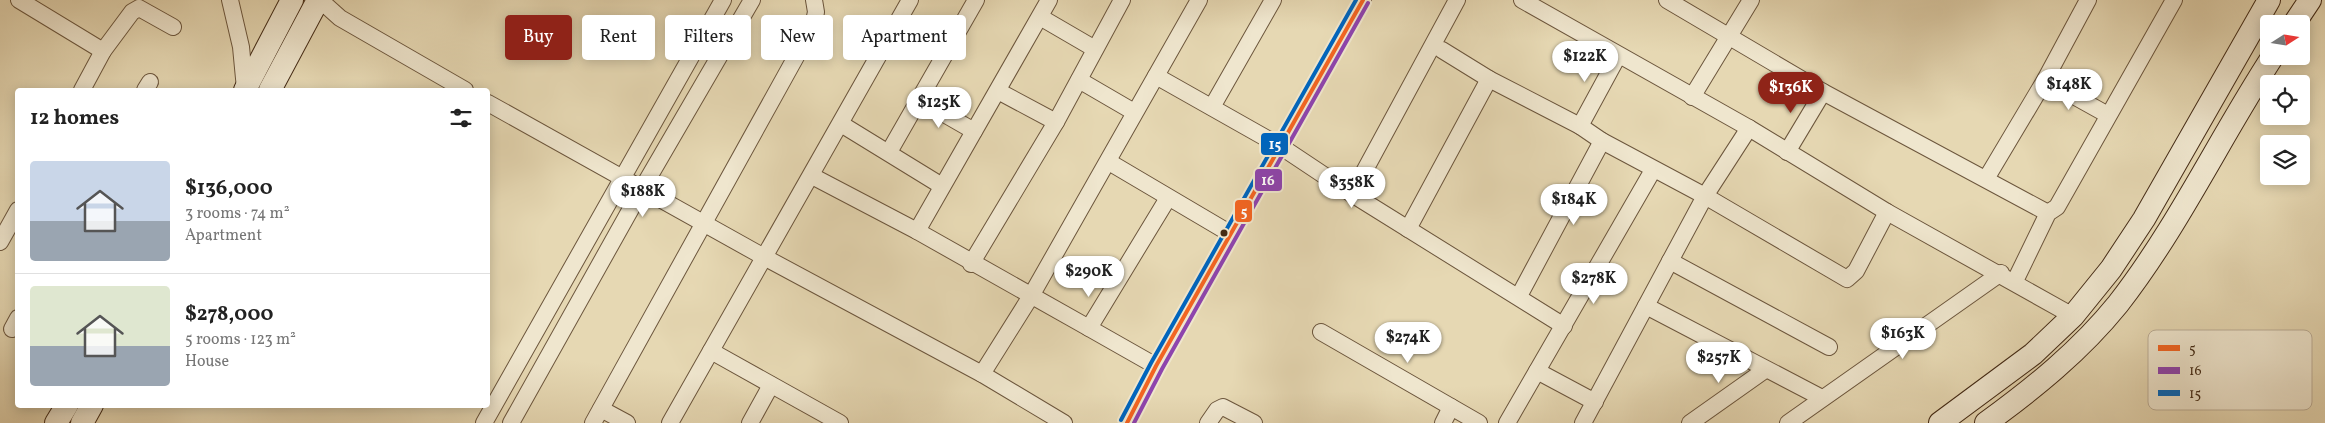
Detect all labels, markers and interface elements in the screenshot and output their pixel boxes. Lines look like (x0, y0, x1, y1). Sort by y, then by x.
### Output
chip: Buy (505, 15, 572, 60)
chip: Rent (582, 15, 655, 60)
chip: Filters (665, 15, 751, 60)
chip: New (761, 15, 833, 60)
chip: Apartment (843, 15, 966, 60)
north arrow (2260, 15, 2310, 65)
map controls (2260, 15, 2310, 185)
pin: $122K (1550, 41, 1620, 83)
text: $122K (1563, 46, 1607, 68)
pin: $148K (2034, 68, 2104, 111)
pin: $136K (1756, 72, 1826, 114)
text: $148K (2046, 74, 2092, 96)
button: locate (2260, 75, 2310, 125)
text: $136K (1769, 77, 1813, 99)
pin: $125K (904, 86, 974, 129)
text: $125K (918, 92, 960, 114)
text: 12 homes (30, 104, 119, 133)
icon: filters (447, 104, 475, 132)
line badge: 15 (1260, 132, 1289, 156)
button: layers (2260, 135, 2310, 185)
text: 15 (1269, 136, 1281, 155)
pin: $358K (1317, 166, 1387, 209)
line badge: 16 (1254, 168, 1283, 192)
text: 16 (1261, 172, 1275, 191)
text: $358K (1329, 172, 1375, 194)
text: $136,000 (185, 174, 273, 203)
pin: $188K (608, 176, 678, 218)
icon: home (70, 181, 130, 241)
text: $188K (621, 181, 665, 203)
pin: $184K (1539, 184, 1609, 226)
text: $184K (1552, 189, 1596, 211)
line badge: 5 (1234, 199, 1253, 223)
text: 3 rooms · 74 m² (185, 203, 290, 225)
text: 5 (1241, 203, 1248, 222)
text: Apartment (185, 225, 262, 247)
unlabelled marker (1219, 228, 1229, 238)
pin: $290K (1054, 256, 1124, 298)
text: $290K (1065, 261, 1113, 283)
pin: $278K (1559, 262, 1629, 305)
text: $278K (1572, 268, 1616, 290)
text: $278,000 (185, 300, 274, 329)
icon: home (70, 306, 130, 366)
pin: $163K (1868, 318, 1938, 360)
pin: $274K (1373, 322, 1443, 364)
text: $163K (1881, 323, 1925, 345)
text: $274K (1386, 327, 1430, 349)
text: 5 rooms · 123 m² (185, 329, 296, 351)
legend (2148, 330, 2312, 410)
text: 5 (2189, 340, 2196, 359)
pin: $257K (1684, 342, 1754, 384)
text: $257K (1697, 347, 1741, 369)
text: House (185, 351, 229, 373)
text: 16 (2189, 362, 2202, 381)
text: 15 (2189, 385, 2201, 404)

